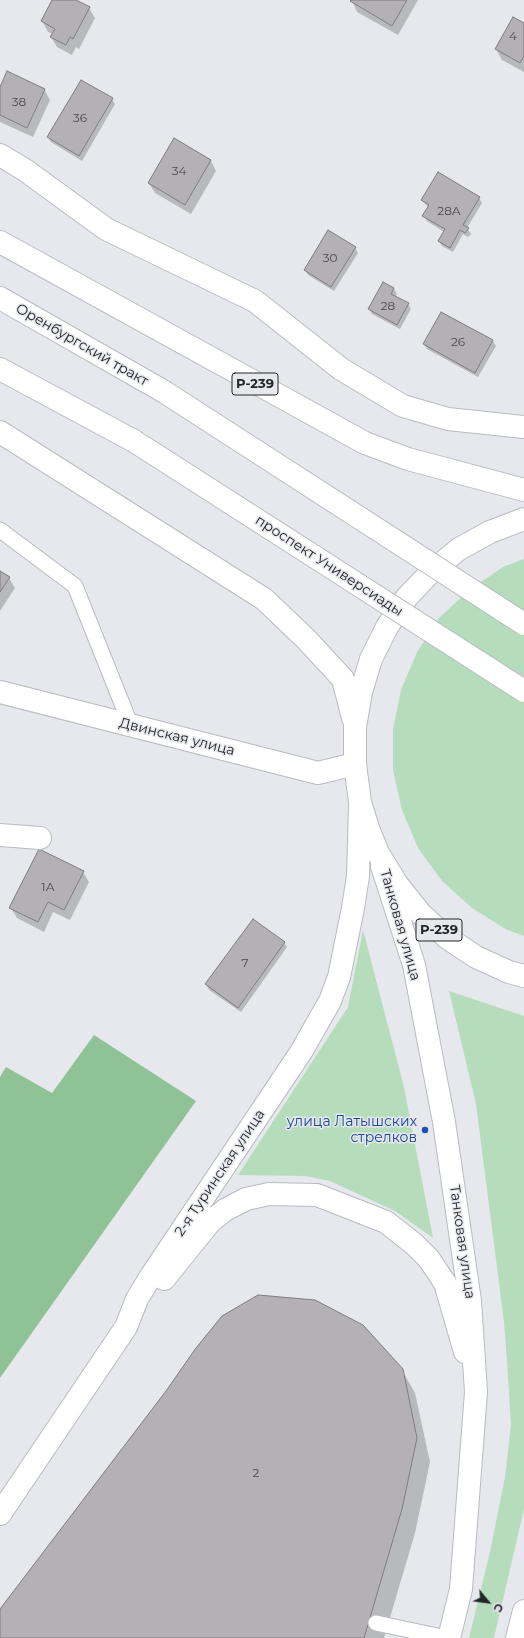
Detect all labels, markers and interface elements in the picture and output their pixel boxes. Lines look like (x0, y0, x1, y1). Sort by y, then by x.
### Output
house number: 4 (509, 29, 517, 43)
house number: 38 (12, 95, 26, 109)
house number: 36 (73, 111, 87, 125)
house number: 34 (172, 164, 186, 178)
house number: 28А (437, 204, 461, 218)
house number: 30 (323, 251, 337, 265)
house number: 28 (381, 299, 395, 313)
street label: Оренбургский тракт (13, 300, 151, 390)
house number: 26 (451, 335, 465, 349)
road number: Р-239 (232, 373, 278, 395)
street label: проспект Универсиады (252, 512, 406, 620)
street label: Двинская улица (117, 715, 237, 759)
street label: Танковая улица (376, 868, 424, 982)
house number: 1А (41, 880, 55, 894)
road number: Р-239 (416, 919, 462, 941)
house number: 7 (241, 956, 249, 970)
street label: 2-я Туринская улица (171, 1106, 269, 1240)
place label: улица Латышских стрелков (287, 1114, 417, 1146)
marker: улица Латышских стрелков (420, 1125, 430, 1135)
street label: Танковая улица (446, 1184, 478, 1300)
house number: 2 (253, 1466, 259, 1480)
north arrow (468, 1582, 508, 1622)
text: С (490, 1601, 507, 1615)

